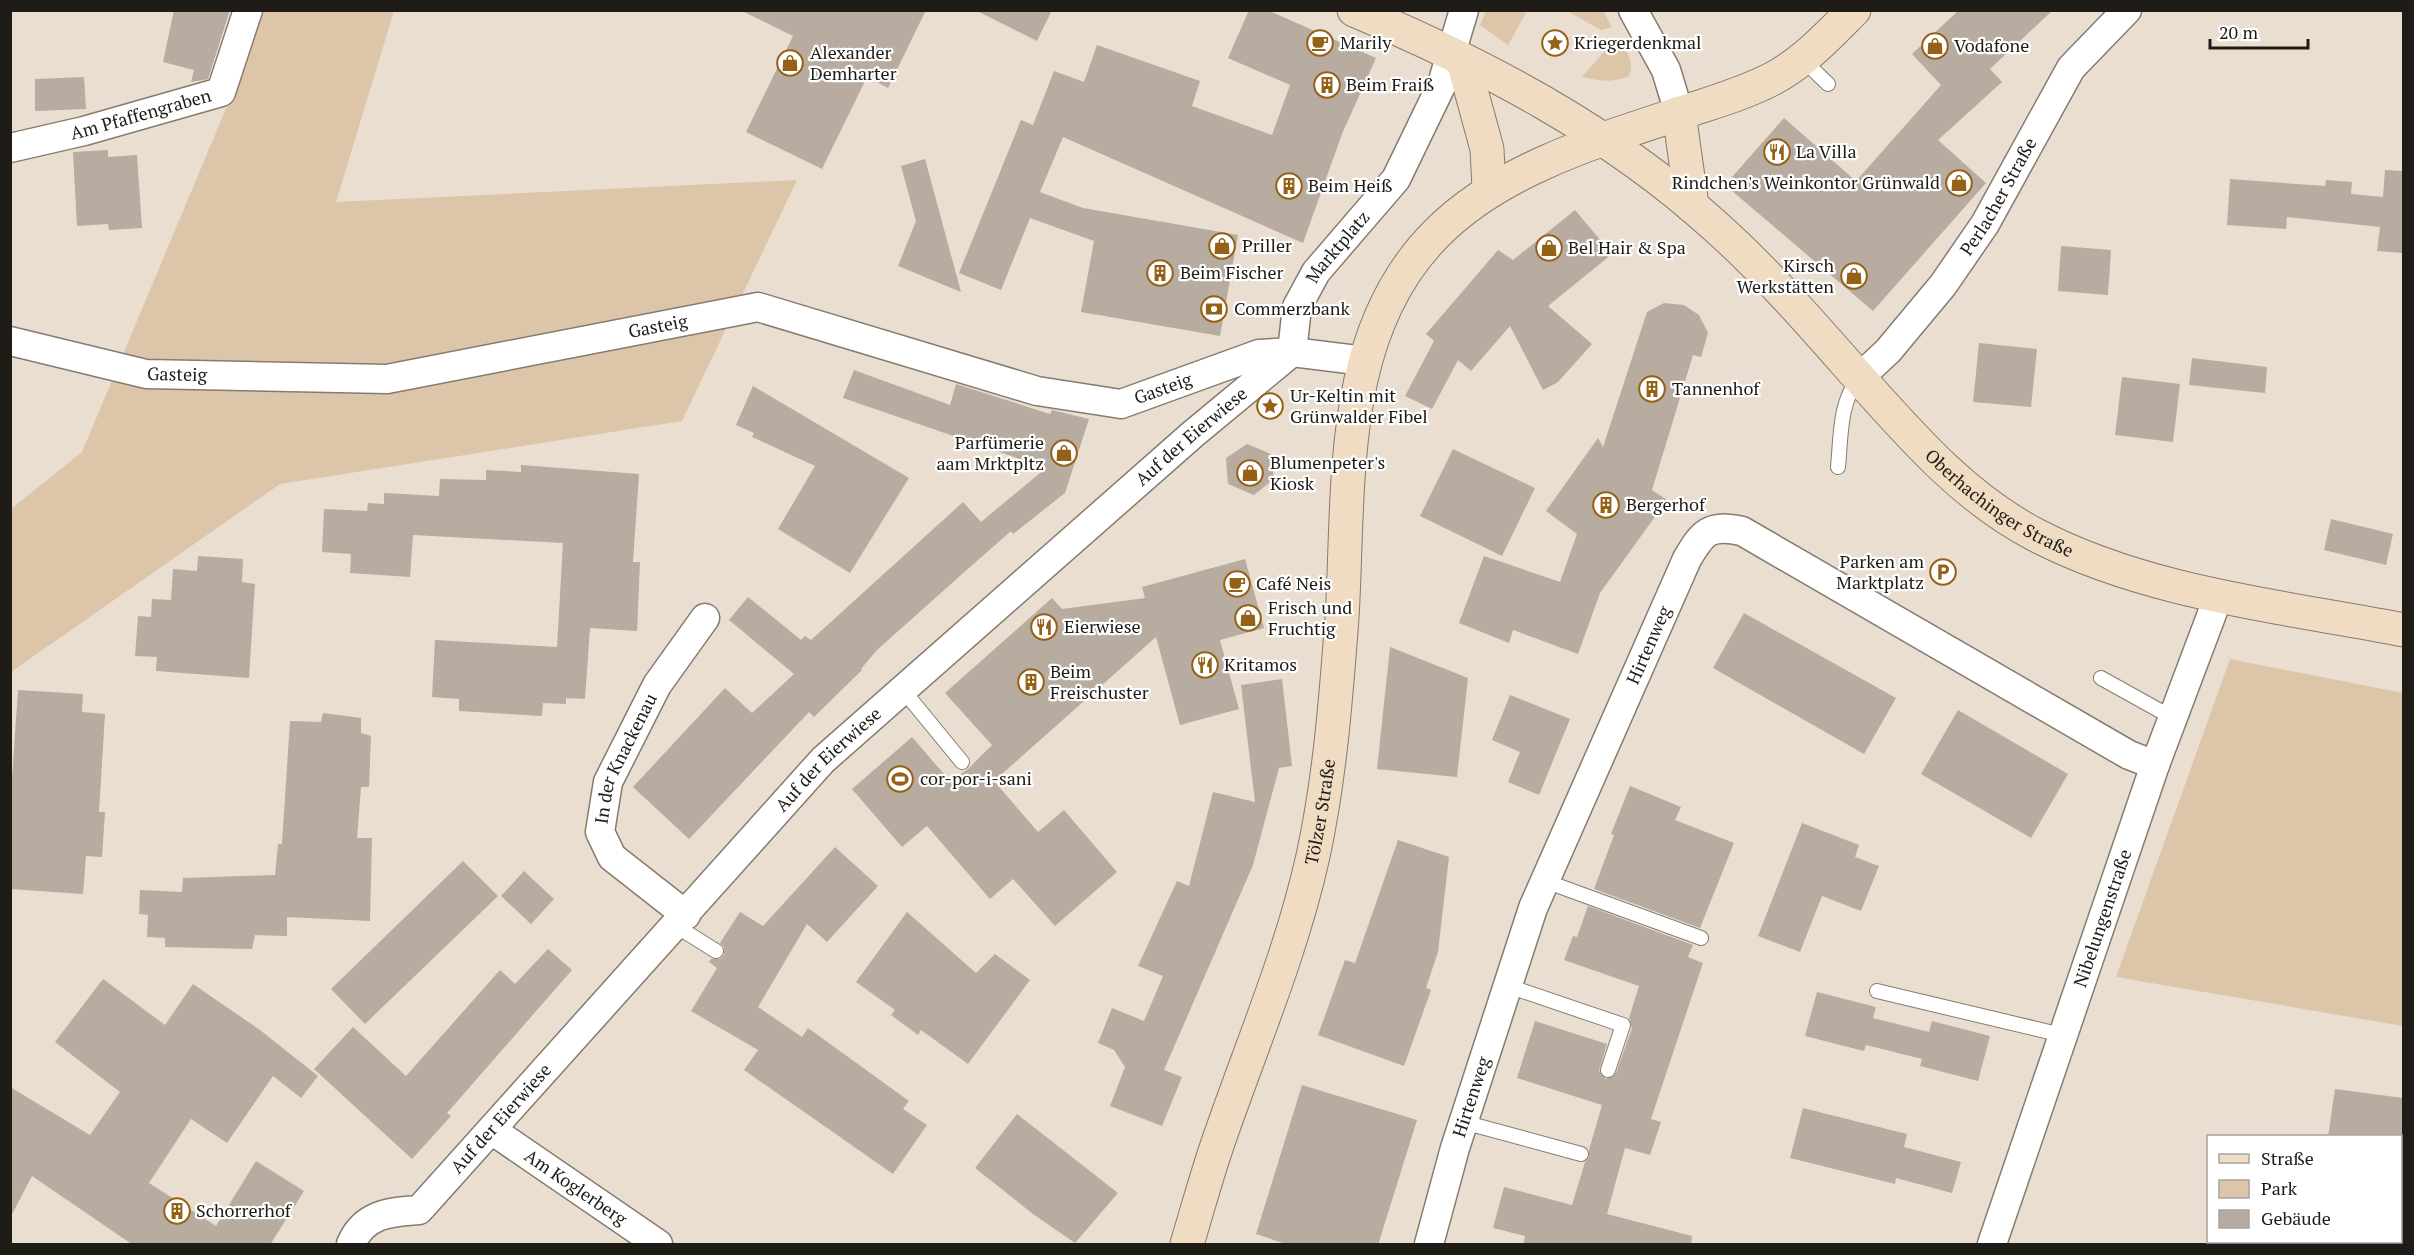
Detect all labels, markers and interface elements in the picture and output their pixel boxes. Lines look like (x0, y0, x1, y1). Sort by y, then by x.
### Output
scale bar (2210, 12, 2308, 50)
text: 20 m (2219, 20, 2259, 44)
cafe icon: Marily (1305, 28, 1335, 58)
place icon: Kriegerdenkmal (1540, 28, 1570, 58)
place label: Marily (1340, 30, 1392, 54)
place label: Kriegerdenkmal (1574, 30, 1702, 54)
shop icon: Vodafone (1920, 31, 1950, 61)
place label: Vodafone (1954, 33, 2029, 57)
place label: Alexander Demharter (810, 40, 897, 85)
shop icon: Alexander Demharter (775, 48, 805, 78)
building icon: Beim Fraiß (1312, 70, 1342, 100)
place label: Beim Fraiß (1346, 72, 1434, 96)
street label: Am Pfaffengraben (68, 82, 214, 145)
street label: Perlacher Straße (1954, 133, 2041, 260)
restaurant icon: La Villa (1762, 137, 1792, 167)
place label: La Villa (1796, 139, 1856, 163)
shop icon: Rindchen's Weinkontor Grünwald (1944, 168, 1974, 198)
place label: Rindchen's Weinkontor Grünwald (1672, 170, 1940, 194)
building icon: Beim Heiß (1274, 171, 1304, 201)
place label: Beim Heiß (1308, 173, 1393, 197)
street label: Marktplatz (1299, 205, 1374, 287)
shop icon: Priller (1207, 231, 1237, 261)
place label: Priller (1242, 233, 1292, 257)
shop icon: Bel Hair & Spa (1534, 233, 1564, 263)
place label: Bel Hair & Spa (1568, 235, 1686, 259)
place label: Kirsch Werkstätten (1736, 253, 1834, 298)
building icon: Beim Fischer (1145, 258, 1175, 288)
place label: Beim Fischer (1180, 260, 1283, 284)
shop icon: Kirsch Werkstätten (1839, 261, 1869, 291)
bank icon: Commerzbank (1199, 294, 1229, 324)
place label: Commerzbank (1234, 296, 1351, 320)
street label: Gasteig (626, 308, 690, 343)
street label: Gasteig (147, 361, 208, 386)
street label: Gasteig (1130, 366, 1195, 409)
building icon: Tannenhof (1637, 374, 1667, 404)
place label: Tannenhof (1672, 376, 1761, 400)
street label: Auf der Eierwiese (1130, 381, 1252, 491)
place label: Ur-Keltin mit Grünwalder Fibel (1290, 383, 1428, 428)
place icon: Ur-Keltin mit Grünwalder Fibel (1255, 391, 1285, 421)
place label: Parfümerie aam Mrktpltz (936, 430, 1044, 475)
shop icon: Parfümerie aam Mrktpltz (1049, 438, 1079, 468)
street label: Oberhachinger Straße (1920, 443, 2077, 562)
place label: Blumenpeter's Kiosk (1270, 450, 1385, 495)
shop icon: Blumenpeter's Kiosk (1235, 458, 1265, 488)
building icon: Bergerhof (1591, 490, 1621, 520)
place label: Bergerhof (1626, 492, 1707, 516)
place label: Parken am Marktplatz (1836, 549, 1924, 594)
parking icon: Parken am Marktplatz (1928, 557, 1958, 587)
cafe icon: Café Neis (1222, 569, 1252, 599)
place label: Café Neis (1256, 571, 1331, 595)
place label: Frisch und Fruchtig (1268, 595, 1352, 640)
street label: Hirtenweg (1620, 601, 1676, 688)
shop icon: Frisch und Fruchtig (1233, 603, 1263, 633)
restaurant icon: Eierwiese (1029, 612, 1059, 642)
place label: Eierwiese (1064, 614, 1140, 638)
restaurant icon: Kritamos (1190, 650, 1220, 680)
place label: Kritamos (1224, 652, 1297, 676)
place label: Beim Freischuster (1050, 659, 1149, 704)
building icon: Beim Freischuster (1016, 667, 1046, 697)
street label: In der Knackenau (588, 689, 662, 826)
street label: Auf der Eierwiese (769, 701, 886, 816)
street label: Tölzer Straße (1298, 757, 1340, 867)
sports icon: cor-por-i-sani (885, 764, 915, 794)
place label: cor-por-i-sani (920, 766, 1032, 790)
street label: Nibelungenstraße (2067, 846, 2136, 990)
street label: Hirtenweg (1446, 1053, 1495, 1140)
street label: Auf der Eierwiese (445, 1058, 556, 1178)
legend (2207, 1135, 2402, 1243)
street label: Am Koglerberg (520, 1143, 632, 1231)
text: Straße (2261, 1146, 2314, 1170)
text: Park (2261, 1176, 2298, 1200)
building icon: Schorrerhof (162, 1196, 192, 1226)
place label: Schorrerhof (196, 1198, 293, 1222)
text: Gebäude (2261, 1206, 2331, 1230)

